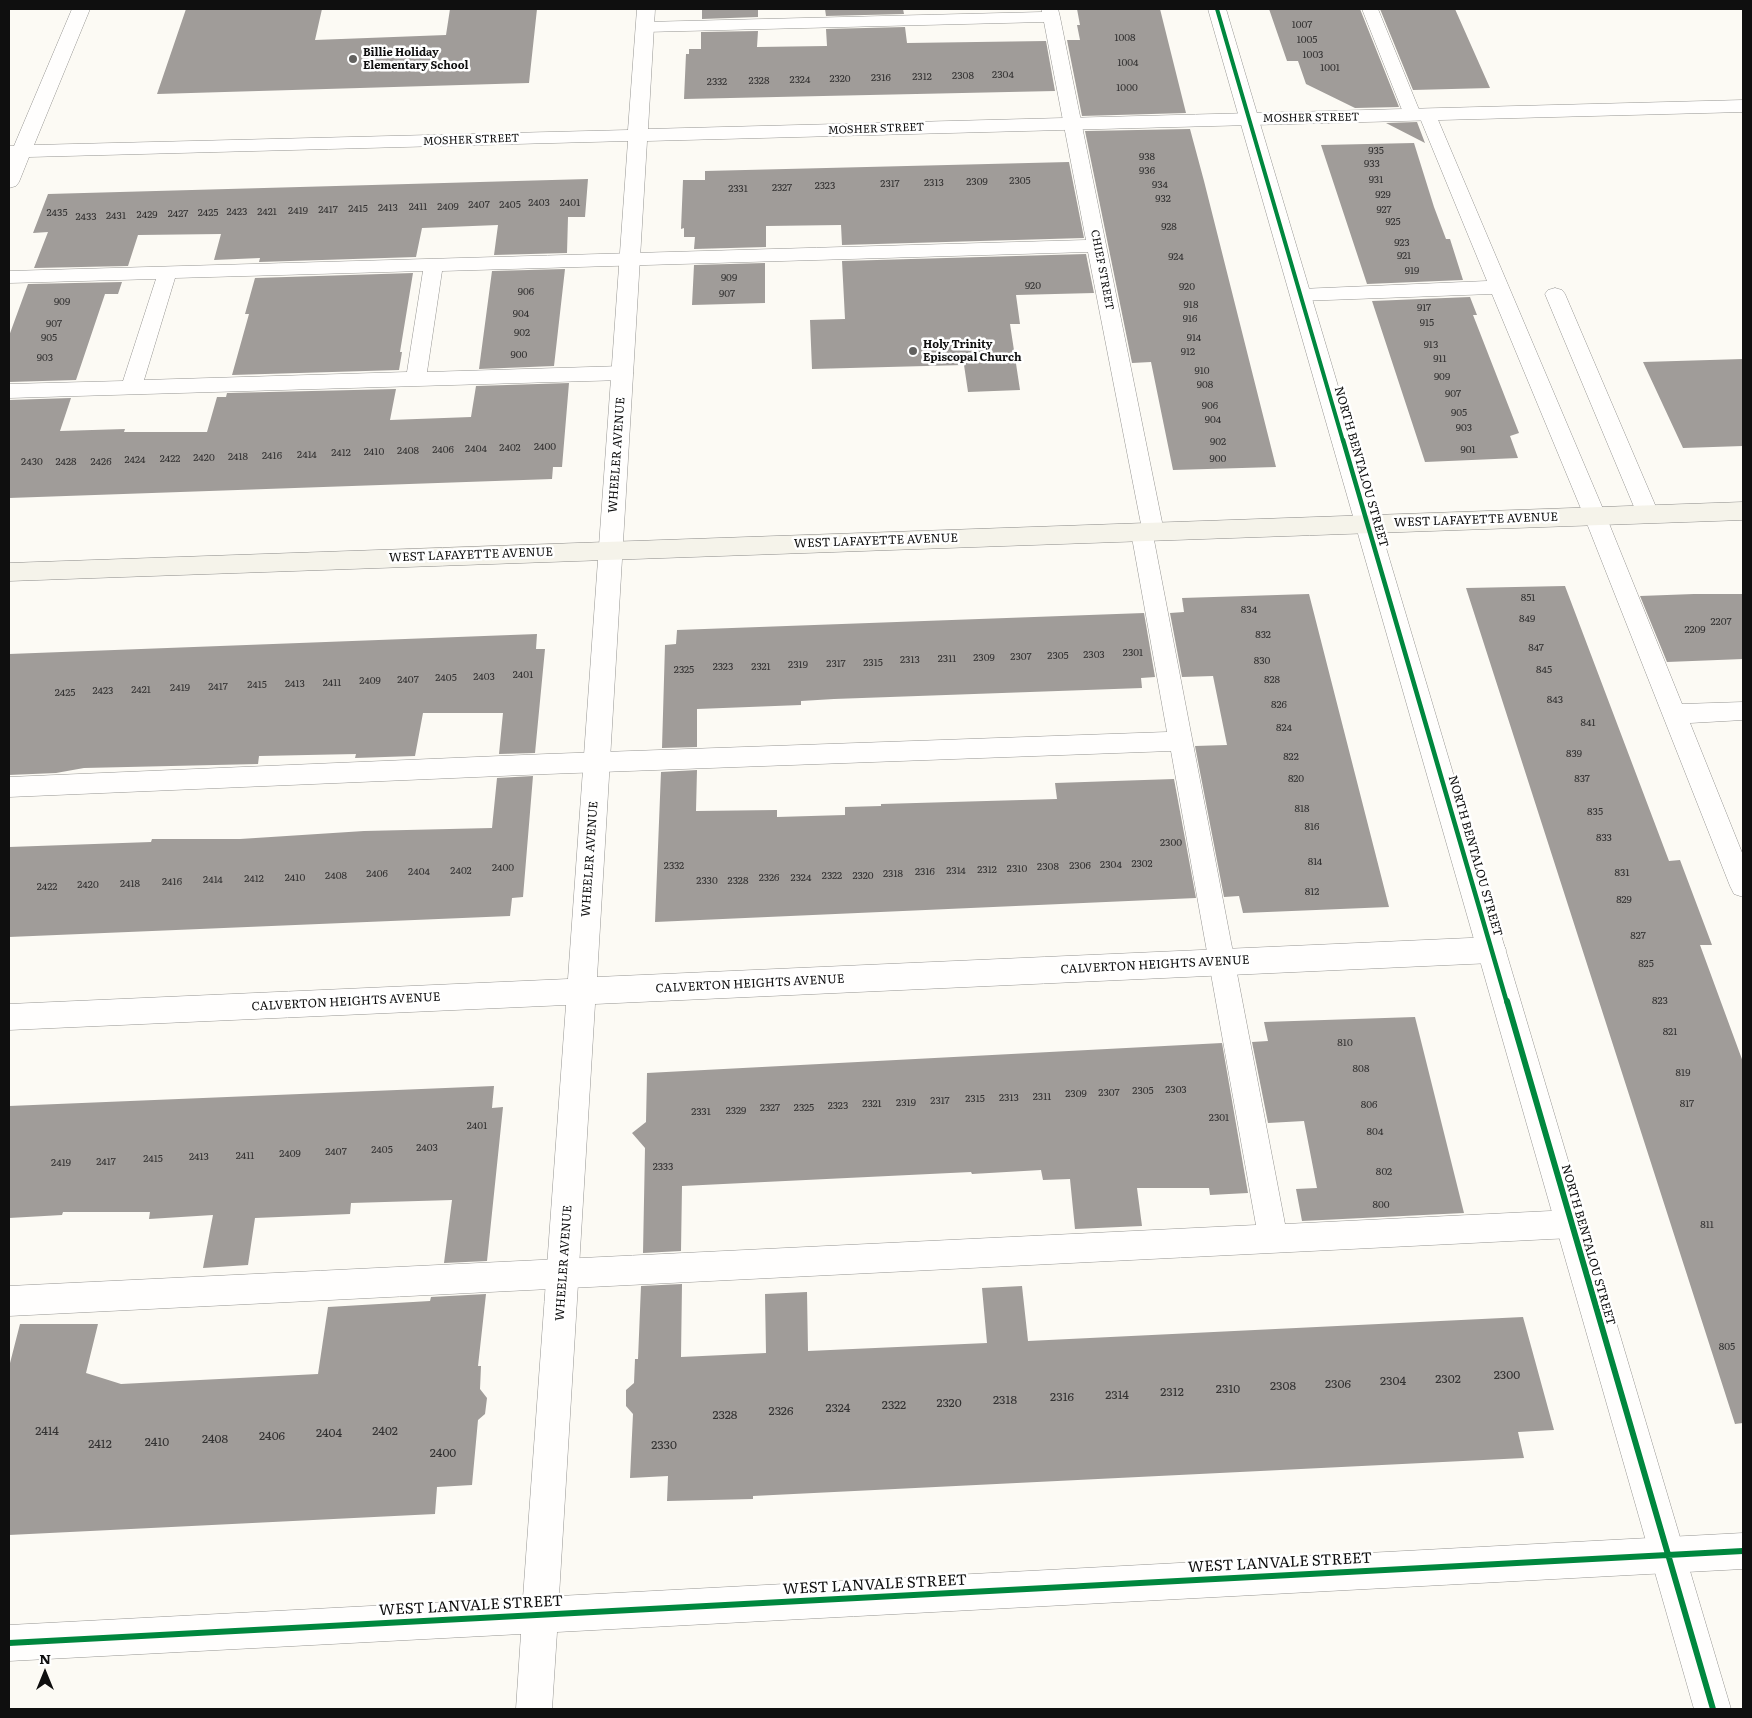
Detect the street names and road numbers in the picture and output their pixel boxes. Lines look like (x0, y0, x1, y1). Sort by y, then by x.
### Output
street label: MOSHER STREET (1263, 111, 1359, 125)
street label: MOSHER STREET (828, 121, 924, 137)
street label: MOSHER STREET (423, 132, 519, 148)
street label: CHIEF STREET (1088, 229, 1116, 311)
street label: NORTH BENTALOU STREET (1331, 385, 1391, 549)
street label: WHEELER AVENUE (606, 397, 628, 513)
street label: WEST LAFAYETTE AVENUE (1394, 510, 1558, 530)
street label: WEST LAFAYETTE AVENUE (794, 531, 958, 551)
street label: WEST LAFAYETTE AVENUE (389, 545, 553, 565)
street label: NORTH BENTALOU STREET (1445, 774, 1505, 938)
street label: WHEELER AVENUE (579, 801, 601, 917)
street label: CALVERTON HEIGHTS AVENUE (1060, 953, 1250, 977)
street label: CALVERTON HEIGHTS AVENUE (655, 972, 845, 996)
street label: CALVERTON HEIGHTS AVENUE (251, 990, 441, 1014)
street label: NORTH BENTALOU STREET (1558, 1163, 1618, 1327)
street label: WHEELER AVENUE (553, 1205, 575, 1321)
street label: WEST LANVALE STREET (1187, 1549, 1373, 1577)
street label: WEST LANVALE STREET (782, 1571, 968, 1599)
street label: WEST LANVALE STREET (378, 1592, 564, 1620)

